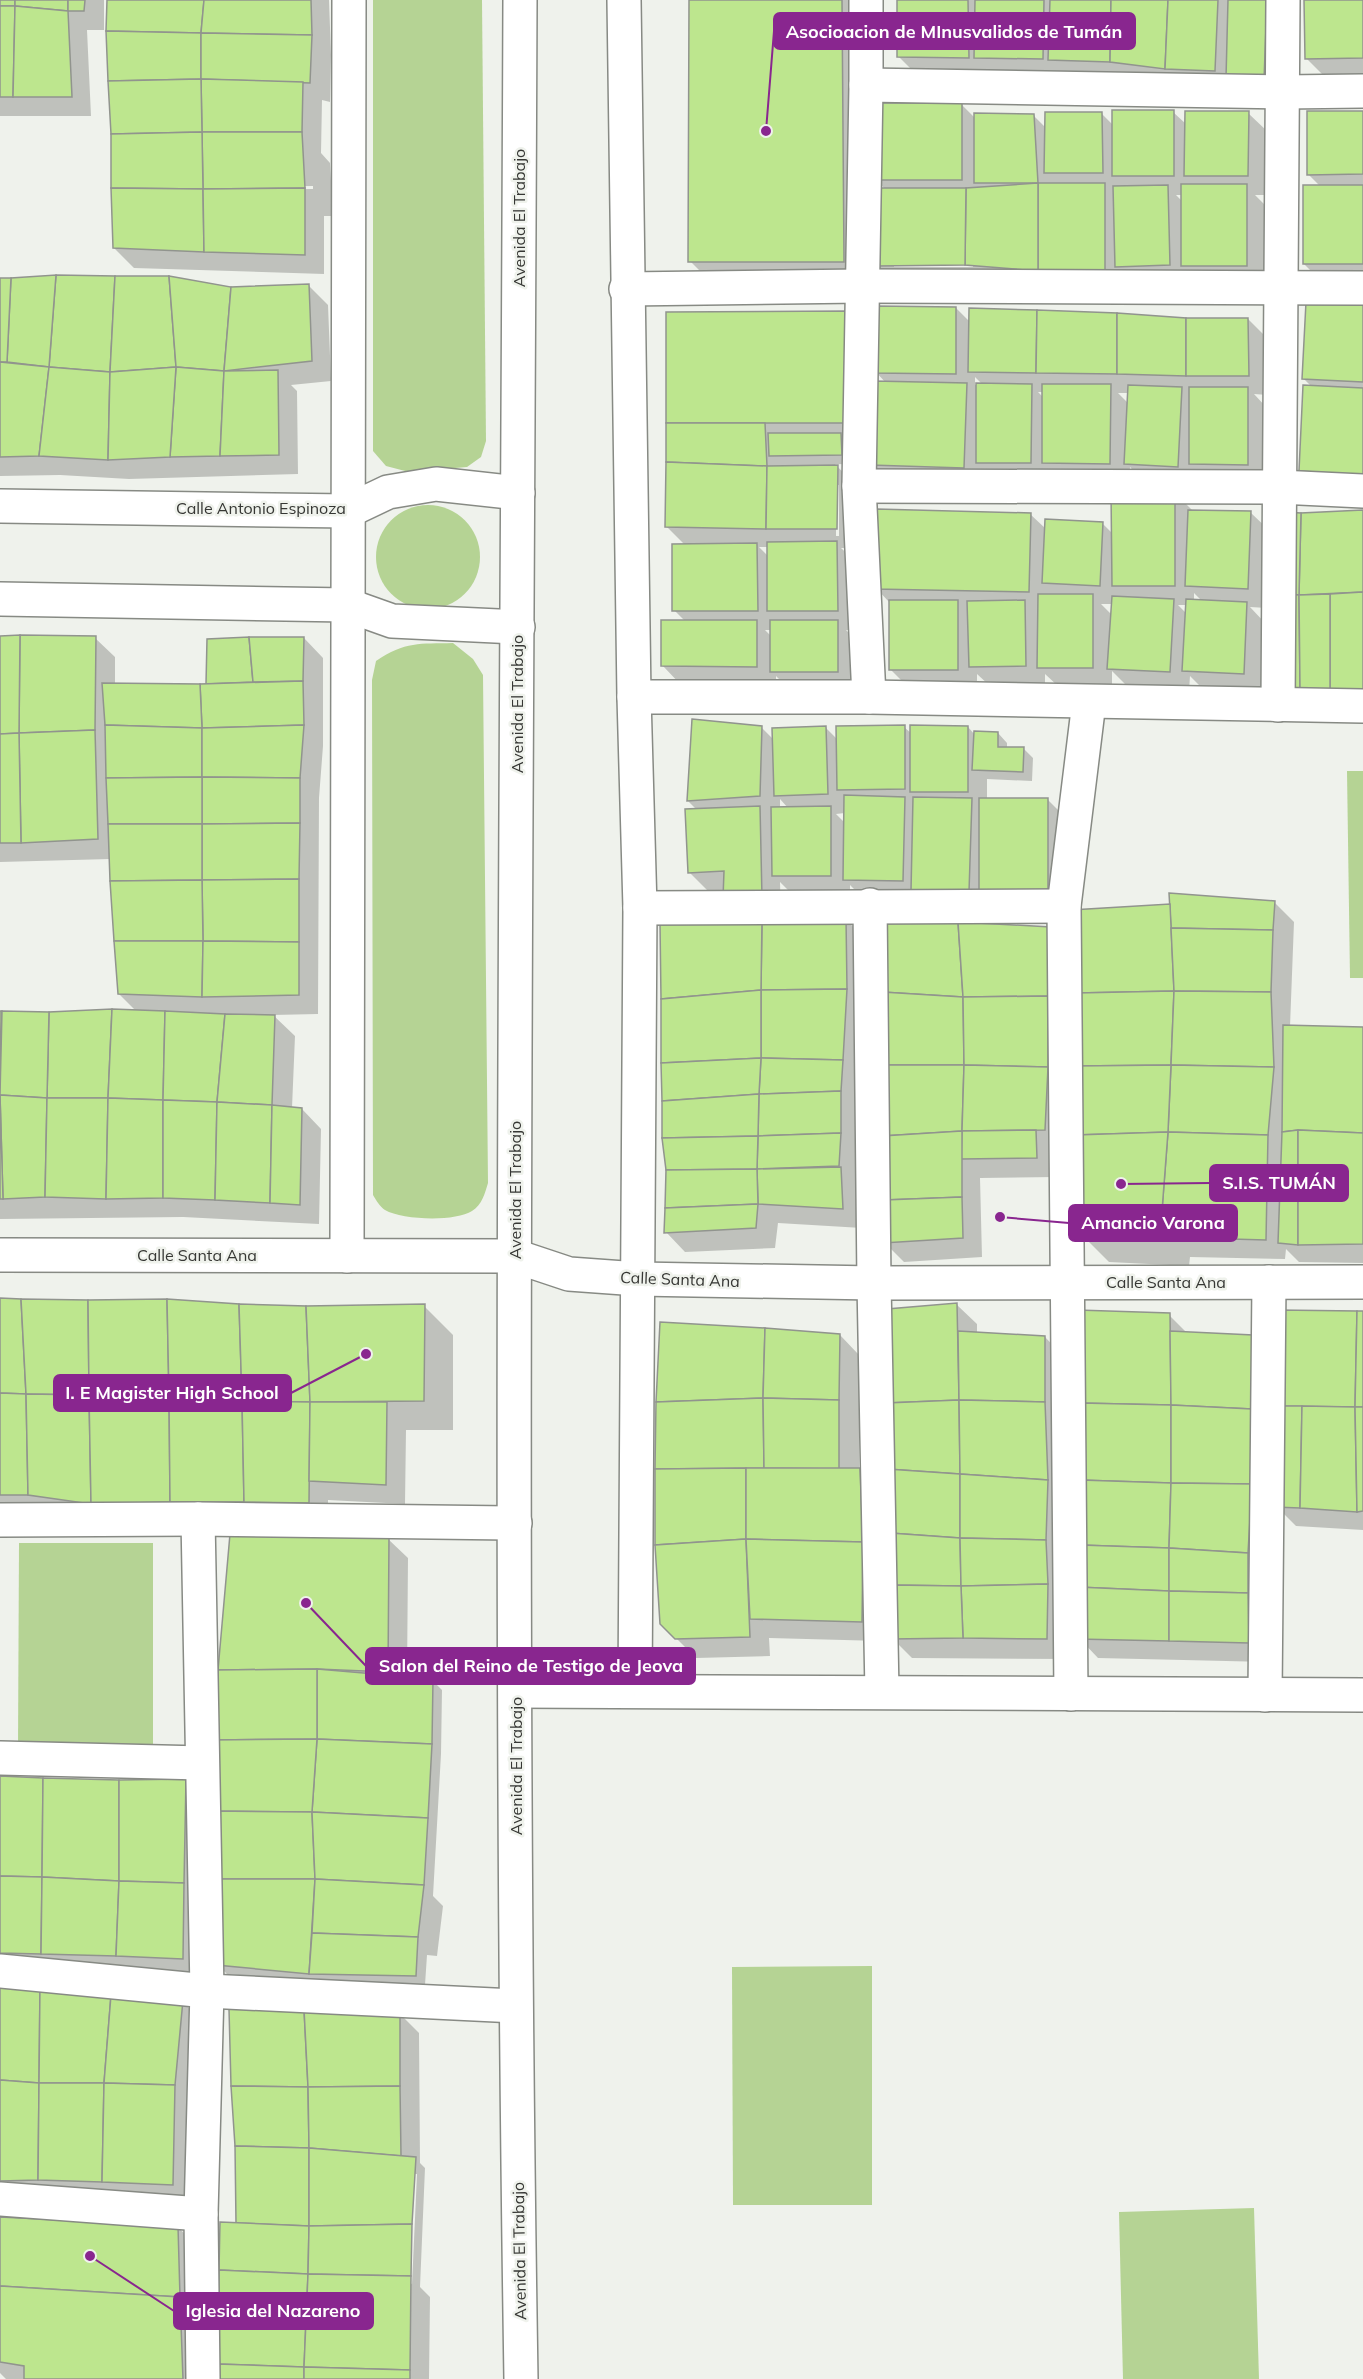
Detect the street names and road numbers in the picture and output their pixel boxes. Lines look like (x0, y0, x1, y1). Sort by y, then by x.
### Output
street label: Avenida El Trabajo (509, 149, 529, 287)
street label: Calle Antonio Espinoza (176, 498, 346, 518)
street label: Avenida El Trabajo (507, 635, 527, 773)
street label: Avenida El Trabajo (505, 1121, 525, 1259)
street label: Calle Santa Ana (137, 1245, 257, 1265)
street label: Calle Santa Ana (620, 1267, 740, 1291)
street label: Calle Santa Ana (1106, 1272, 1226, 1292)
street label: Avenida El Trabajo (506, 1697, 526, 1835)
street label: Avenida El Trabajo (508, 2182, 530, 2320)

